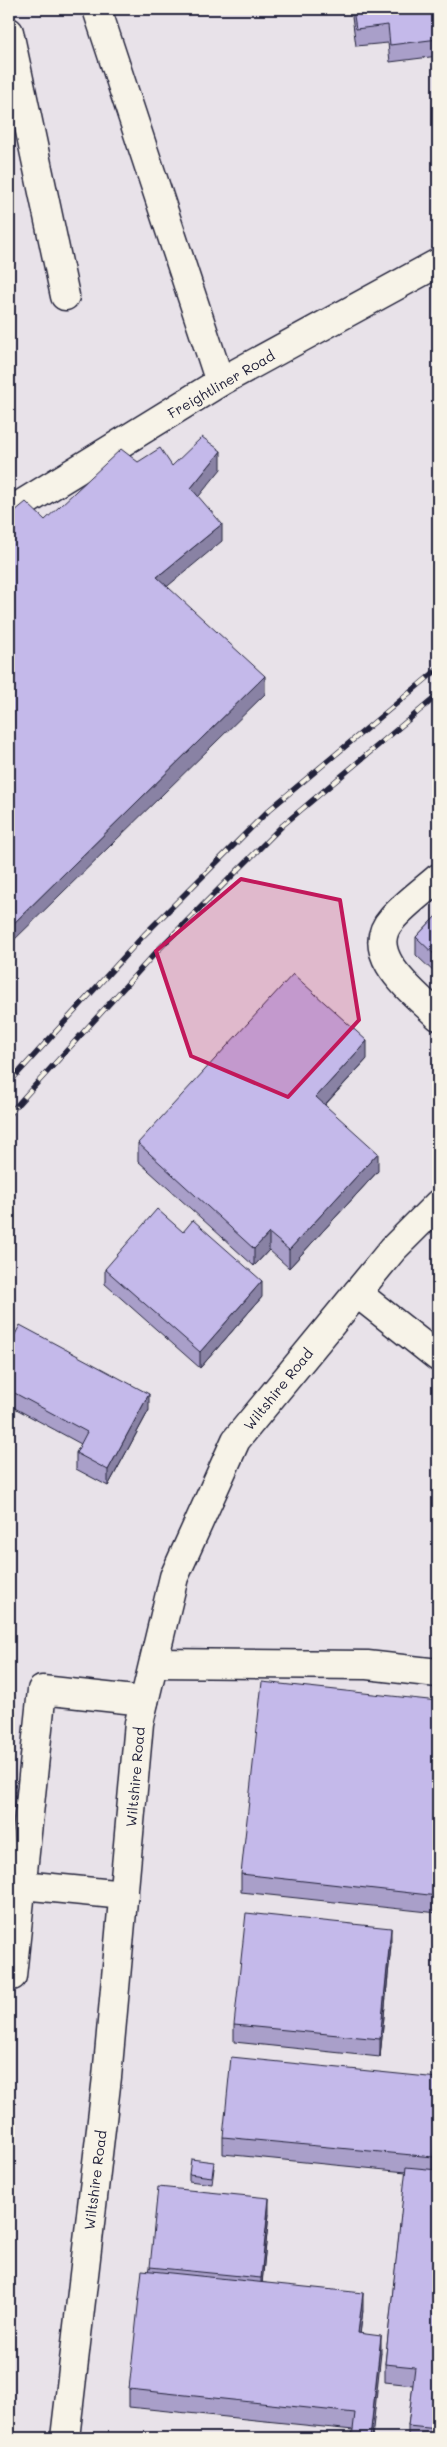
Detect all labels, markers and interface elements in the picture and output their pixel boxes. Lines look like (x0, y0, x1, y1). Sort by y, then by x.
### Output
street label: Freightliner Road (164, 346, 278, 422)
street label: Wiltshire Road (239, 1344, 317, 1434)
street label: Wiltshire Road (121, 1726, 149, 1828)
street label: Wiltshire Road (79, 2129, 111, 2231)

